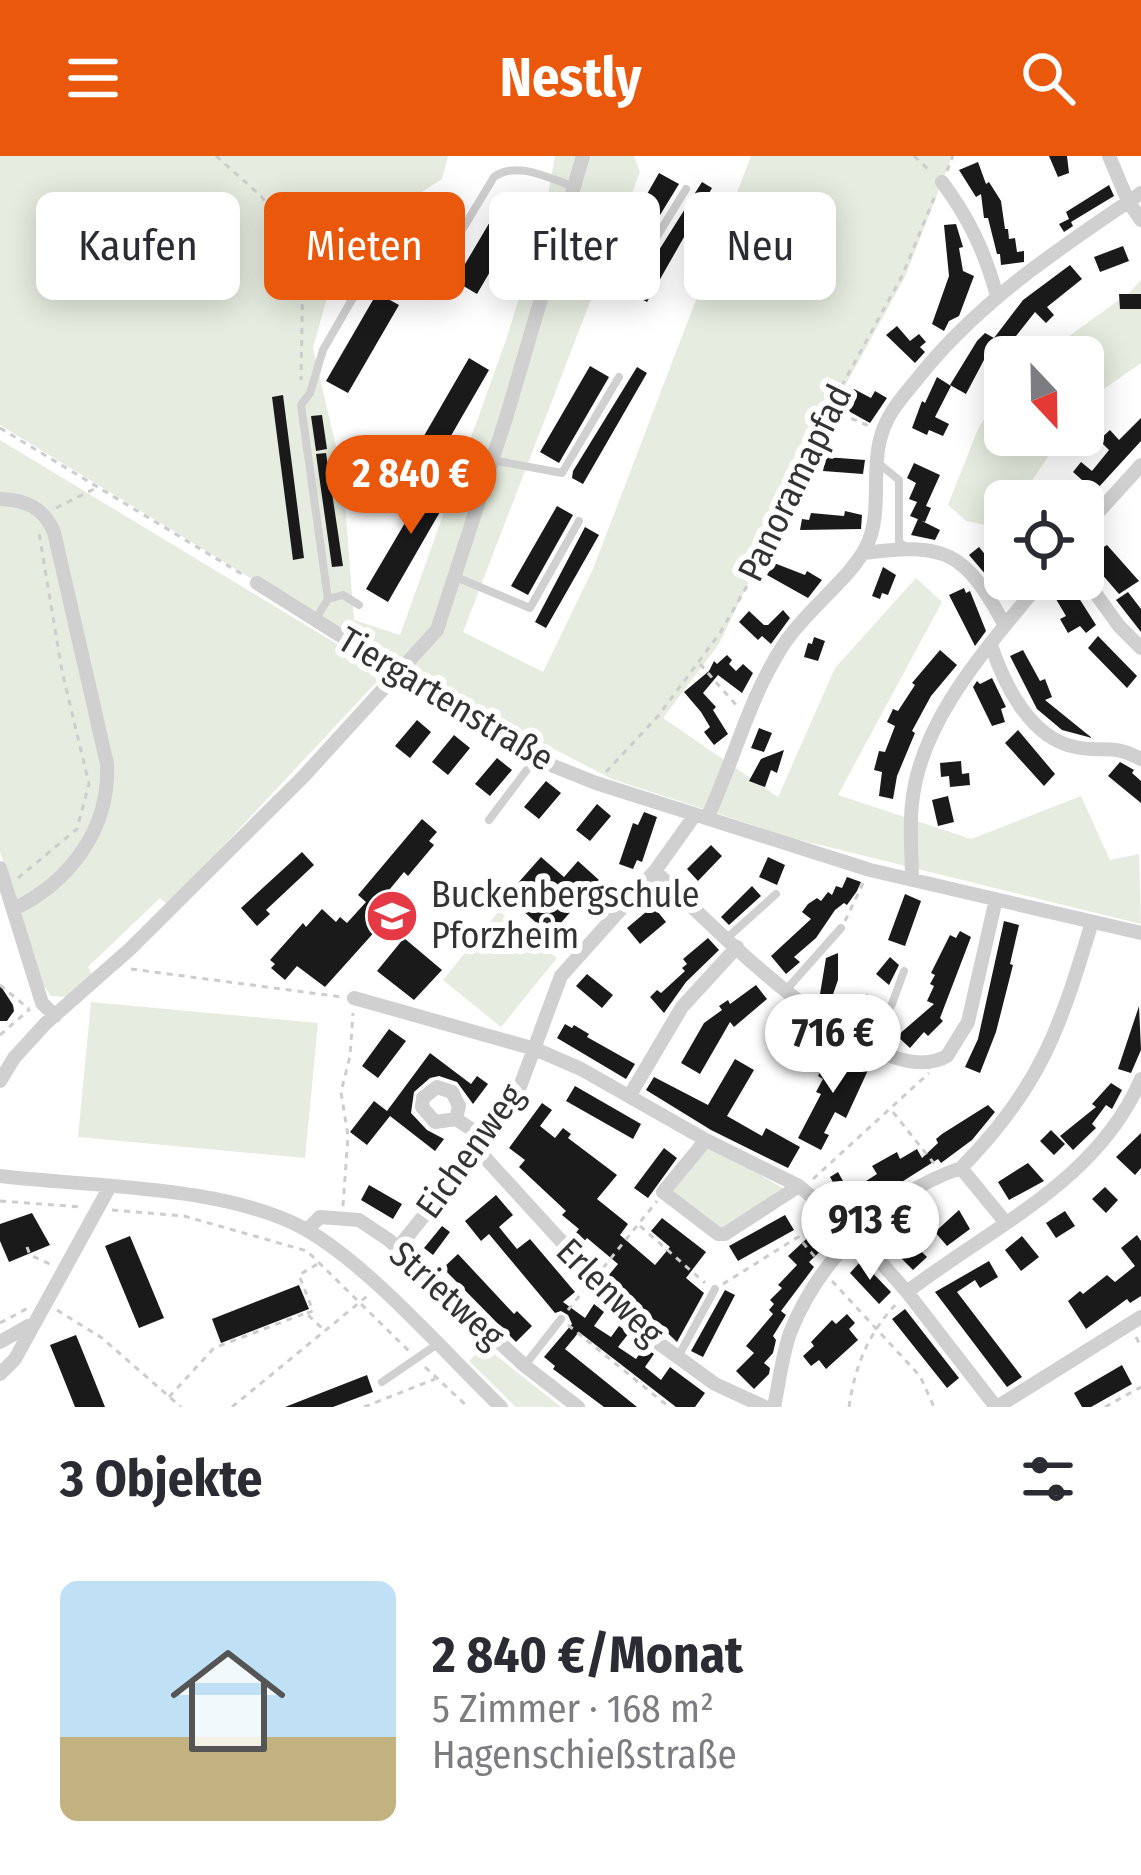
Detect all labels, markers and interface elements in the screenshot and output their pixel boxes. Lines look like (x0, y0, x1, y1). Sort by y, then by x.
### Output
icon: menu (60, 45, 126, 111)
icon: search (1015, 45, 1081, 111)
text: Nestly (500, 46, 641, 110)
chip: Kaufen (36, 192, 240, 300)
chip: Mieten (264, 192, 465, 300)
chip: Filter (489, 192, 660, 300)
chip: Neu (684, 192, 836, 300)
north arrow (984, 336, 1104, 456)
map controls (984, 336, 1104, 600)
street label: Panoramapfad (728, 378, 862, 588)
pin: 2 840 € (300, 435, 522, 537)
text: 2 840 € (352, 451, 470, 497)
button: locate (984, 480, 1104, 600)
street label: Tiergartenstraße (330, 617, 562, 781)
place label: Buckenbergschule Pforzheim (431, 873, 700, 958)
school or university icon: Buckenbergschule Pforzheim (364, 888, 420, 944)
pin: 716 € (749, 994, 917, 1096)
text: 716 € (792, 1010, 874, 1056)
street label: Eichenweg (407, 1075, 534, 1227)
pin: 913 € (786, 1181, 954, 1283)
text: 913 € (828, 1197, 912, 1243)
street label: Erlenweg (547, 1229, 673, 1355)
street label: Strietweg (381, 1232, 513, 1358)
icon: filters (1015, 1446, 1081, 1512)
text: 3 Objekte (60, 1448, 262, 1510)
text: 2 840 €/Monat (432, 1624, 743, 1686)
icon: home (156, 1629, 300, 1773)
text: 5 Zimmer · 168 m² (432, 1686, 714, 1732)
text: Hagenschießstraße (432, 1732, 737, 1778)

